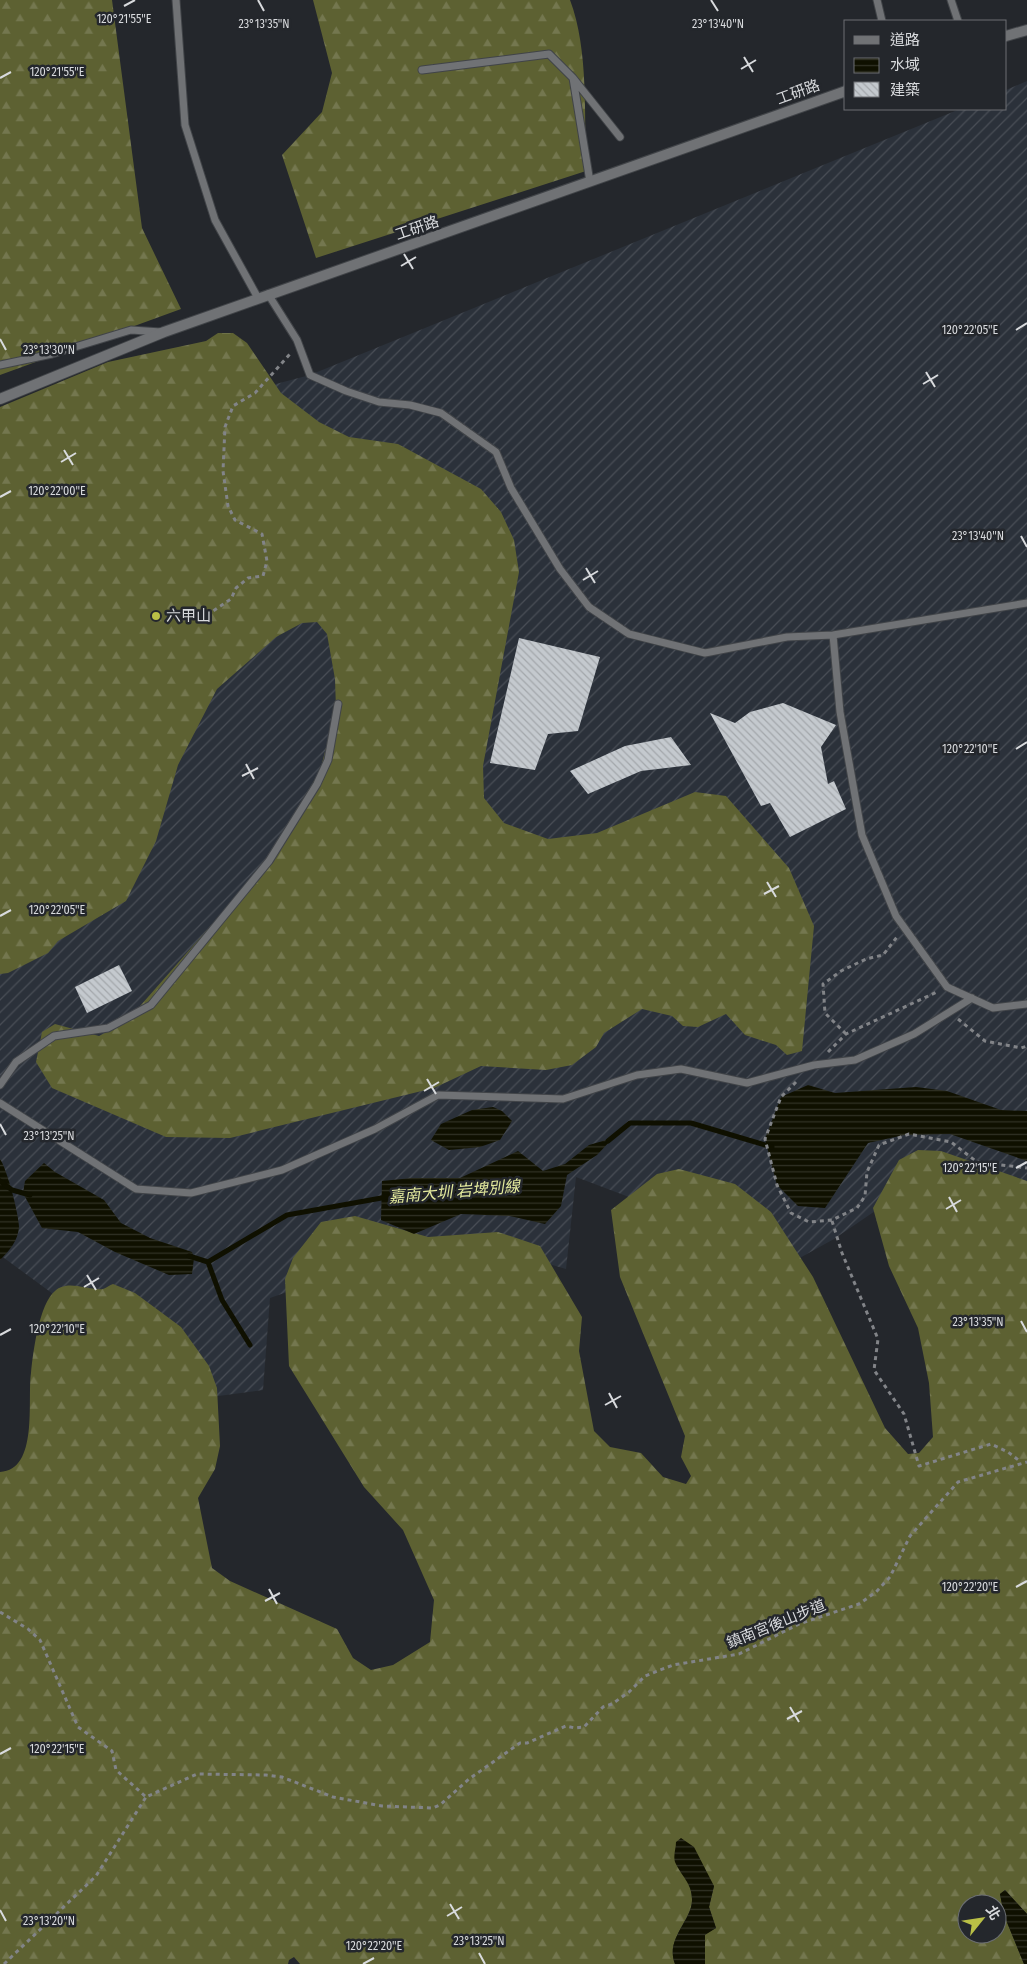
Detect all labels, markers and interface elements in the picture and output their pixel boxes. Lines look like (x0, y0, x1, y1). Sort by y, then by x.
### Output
text: 120°21'55"E (97, 12, 152, 26)
text: 23°13'35"N (238, 17, 290, 31)
text: 23°13'40"N (692, 17, 744, 31)
legend (844, 20, 1007, 110)
text: 道路 (890, 31, 920, 49)
text: 水域 (890, 56, 920, 74)
text: 120°21'55"E (30, 65, 85, 79)
street label: 工研路 (774, 76, 822, 108)
text: 建築 (890, 81, 920, 99)
street label: 工研路 (393, 212, 441, 244)
text: 120°22'05"E (942, 323, 999, 337)
text: 23°13'30"N (23, 343, 75, 357)
text: 120°22'00"E (28, 484, 86, 498)
text: 23°13'40"N (952, 529, 1004, 543)
place label: 六甲山 (166, 607, 211, 625)
marker: 六甲山 (150, 610, 162, 622)
text: 120°22'10"E (942, 742, 998, 756)
text: 120°22'05"E (29, 903, 86, 917)
text: 23°13'25"N (23, 1129, 75, 1143)
text: 120°22'15"E (943, 1161, 998, 1175)
water label: 嘉南大圳 岩埤別線 (388, 1176, 522, 1207)
text: 23°13'35"N (952, 1315, 1004, 1329)
text: 120°22'10"E (29, 1322, 85, 1336)
text: 120°22'20"E (942, 1580, 999, 1594)
street label: 鎮南宮後山步道 (724, 1596, 828, 1652)
text: 120°22'15"E (30, 1742, 85, 1756)
north arrow (957, 1894, 1007, 1944)
text: 北 (982, 1902, 1004, 1923)
text: 23°13'20"N (23, 1914, 75, 1928)
text: 23°13'25"N (453, 1934, 505, 1948)
text: 120°22'20"E (346, 1939, 403, 1953)

